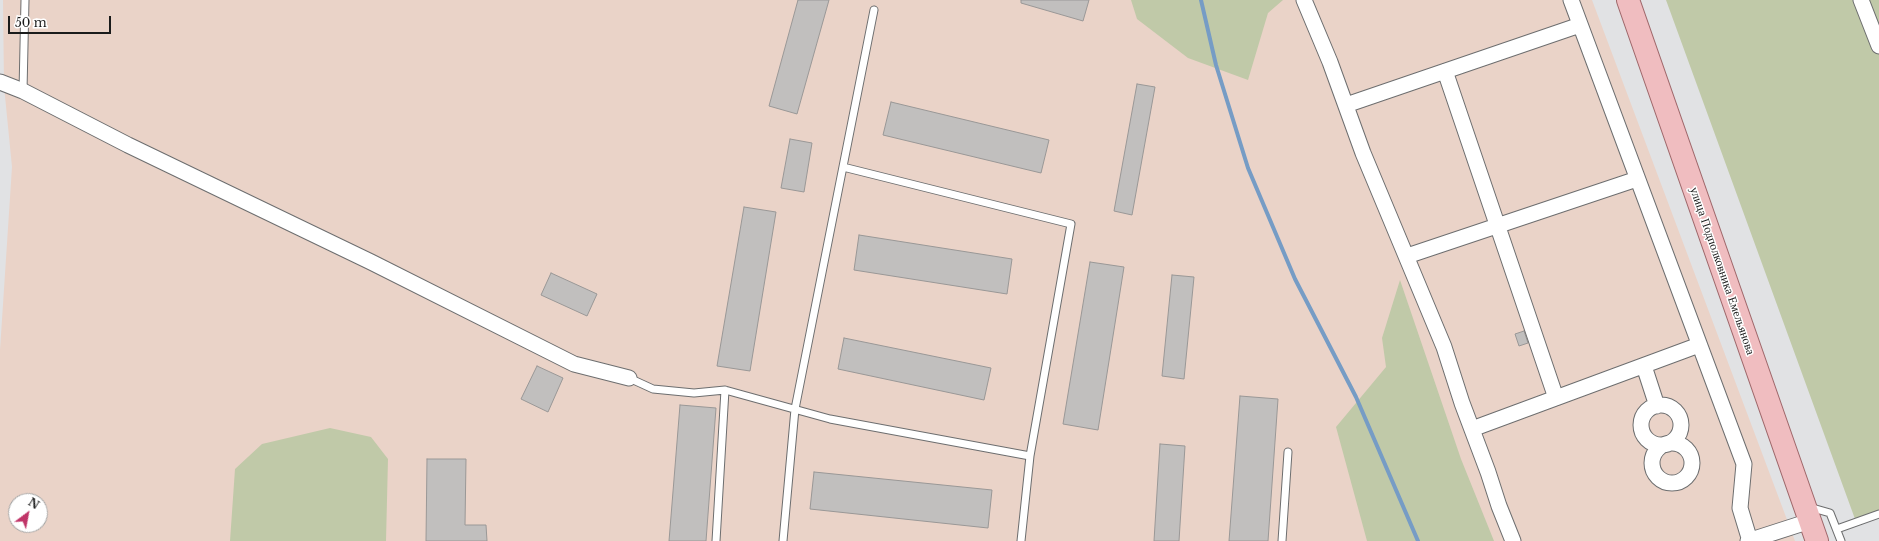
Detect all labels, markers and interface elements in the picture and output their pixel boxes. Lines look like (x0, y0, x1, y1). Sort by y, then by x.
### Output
scale bar (10, 8, 113, 34)
text: 50 m (15, 15, 47, 30)
street label: улица Подполковника Емельянова (1686, 185, 1758, 357)
north arrow (8, 493, 48, 533)
text: N (26, 495, 42, 512)

